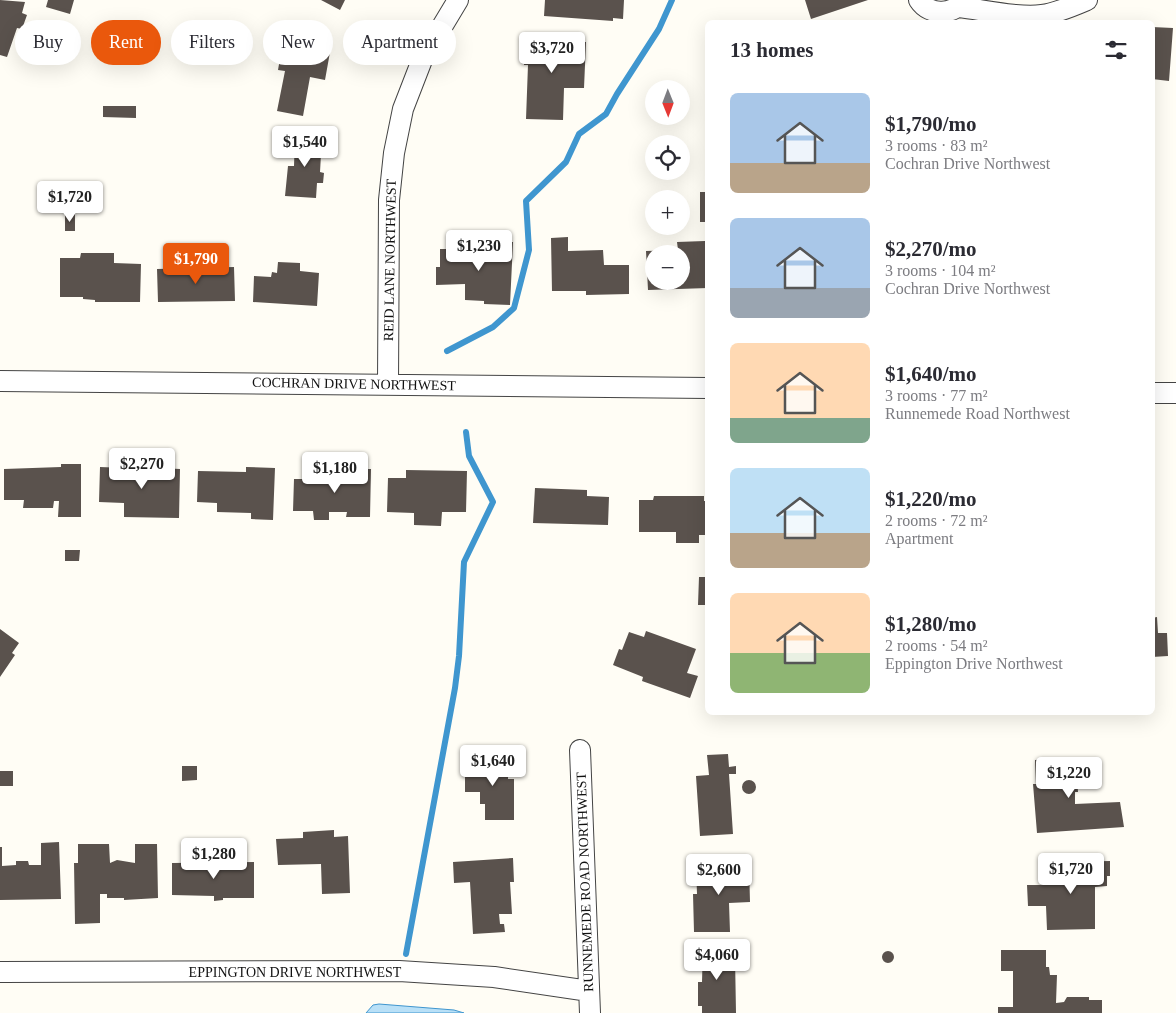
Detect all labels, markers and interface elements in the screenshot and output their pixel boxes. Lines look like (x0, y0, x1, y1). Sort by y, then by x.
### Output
chip: Buy (15, 20, 81, 65)
chip: Rent (91, 20, 161, 65)
chip: Filters (171, 20, 253, 65)
chip: New (263, 20, 333, 65)
chip: Apartment (343, 20, 456, 65)
pin: $3,720 (511, 32, 593, 74)
icon: filters (1102, 36, 1130, 64)
text: 13 homes (730, 38, 813, 62)
text: $3,720 (530, 39, 574, 56)
north arrow (645, 80, 690, 125)
map controls (645, 80, 690, 290)
text: $1,790/mo (885, 112, 977, 136)
icon: home (770, 113, 830, 173)
pin: $1,540 (264, 126, 346, 168)
text: $1,540 (283, 133, 327, 150)
button: locate (645, 135, 690, 180)
text: 3 rooms · 83 m² (885, 137, 988, 154)
text: Cochran Drive Northwest (885, 155, 1050, 172)
street label: REID LANE NORTHWEST (381, 178, 399, 341)
pin: $1,720 (29, 180, 111, 223)
text: $1,720 (48, 188, 92, 205)
button: + (645, 190, 690, 235)
pin: $1,230 (438, 230, 520, 272)
text: $1,230 (457, 237, 501, 254)
text: $2,270/mo (885, 237, 977, 261)
icon: home (770, 238, 830, 298)
pin: $1,790 (155, 242, 237, 285)
button: − (645, 245, 690, 290)
text: $1,790 (174, 250, 218, 267)
text: 3 rooms · 104 m² (885, 262, 996, 279)
text: Cochran Drive Northwest (885, 280, 1050, 297)
text: $1,640/mo (885, 362, 977, 386)
icon: home (770, 363, 830, 423)
street label: COCHRAN DRIVE NORTHWEST (252, 375, 456, 393)
text: 3 rooms · 77 m² (885, 387, 988, 404)
text: Runnemede Road Northwest (885, 405, 1070, 422)
pin: $2,270 (101, 448, 183, 490)
pin: $1,180 (294, 452, 376, 494)
text: $2,270 (120, 455, 164, 472)
text: $1,180 (313, 459, 357, 476)
text: $1,220/mo (885, 487, 977, 511)
icon: home (770, 488, 830, 548)
text: 2 rooms · 72 m² (885, 512, 988, 529)
text: Apartment (885, 530, 953, 547)
text: $1,280/mo (885, 612, 977, 636)
icon: home (770, 613, 830, 673)
text: 2 rooms · 54 m² (885, 637, 988, 654)
text: Eppington Drive Northwest (885, 655, 1063, 672)
pin: $1,640 (452, 744, 534, 787)
text: $1,640 (471, 752, 515, 769)
pin: $1,220 (1028, 756, 1110, 799)
text: $1,220 (1047, 764, 1091, 781)
street label: RUNNEMEDE ROAD NORTHWEST (574, 771, 596, 992)
pin: $1,280 (173, 838, 255, 880)
text: $1,280 (192, 845, 236, 862)
pin: $1,720 (1030, 852, 1112, 895)
pin: $2,600 (678, 854, 760, 896)
text: $1,720 (1049, 860, 1093, 877)
text: $2,600 (697, 861, 741, 878)
pin: $4,060 (676, 938, 758, 981)
text: $4,060 (695, 946, 739, 963)
street label: EPPINGTON DRIVE NORTHWEST (189, 965, 402, 980)

